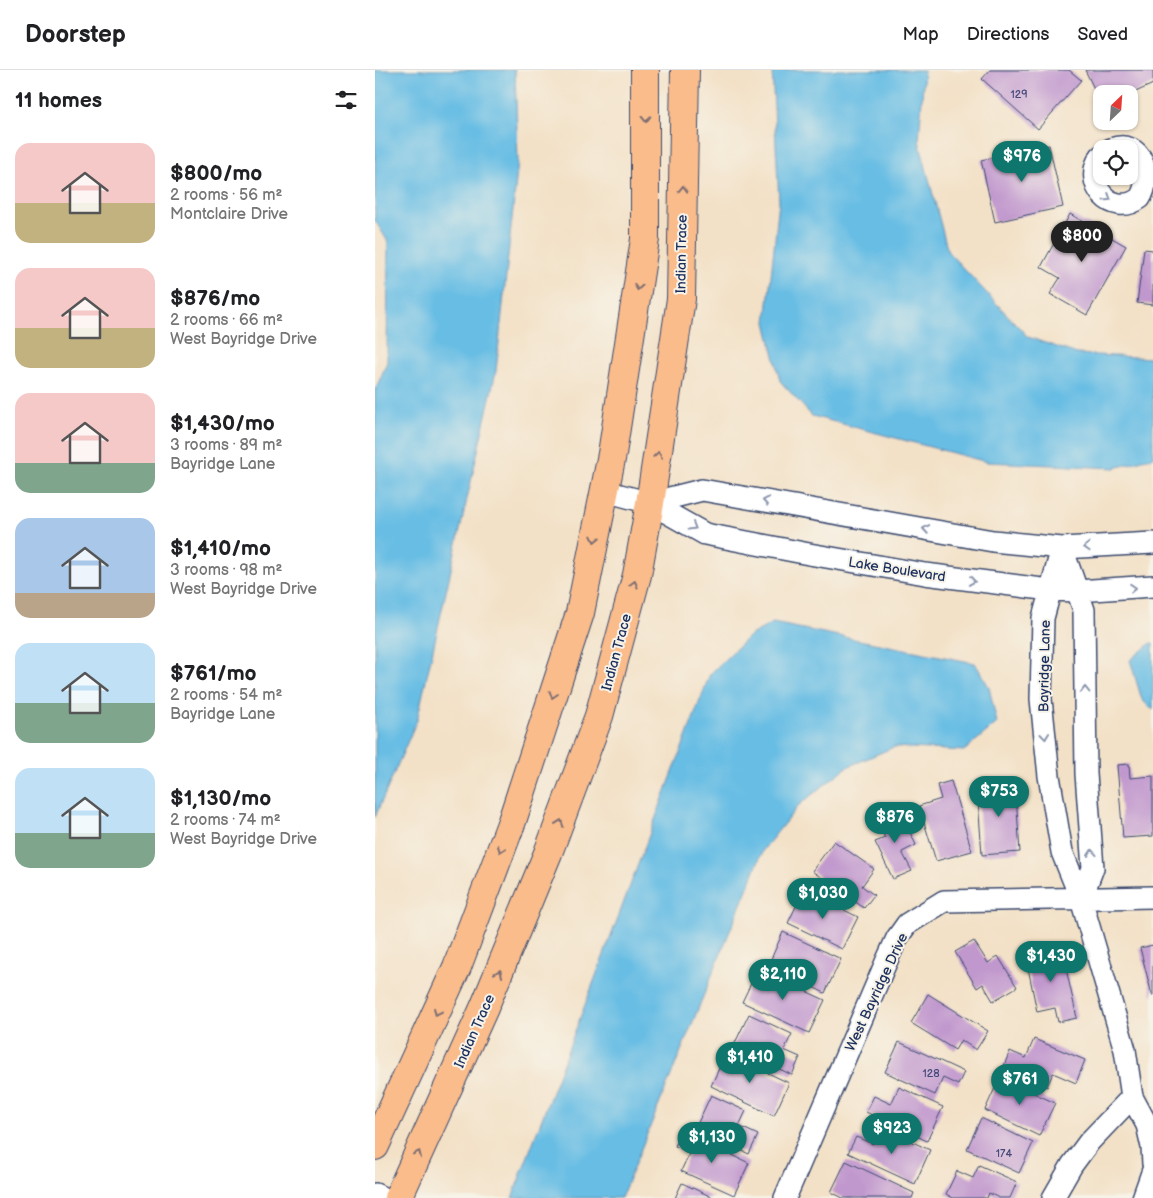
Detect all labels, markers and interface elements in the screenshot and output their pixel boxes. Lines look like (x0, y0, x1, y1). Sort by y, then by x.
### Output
text: Doorstep (25, 20, 126, 49)
text: Map (903, 24, 939, 45)
text: Directions (967, 24, 1049, 45)
text: Saved (1077, 24, 1128, 45)
north arrow (1093, 85, 1137, 130)
map controls (1093, 85, 1138, 185)
icon: filters (332, 86, 360, 114)
text: 11 homes (15, 88, 102, 113)
house number: 129 (1010, 88, 1028, 101)
one-way arrow (640, 115, 651, 123)
pin: $976 (992, 140, 1052, 183)
button: locate (1093, 140, 1138, 185)
text: $976 (1003, 147, 1041, 166)
text: $800/mo (170, 161, 262, 186)
icon: home (55, 163, 115, 223)
one-way arrow (677, 184, 688, 192)
text: 2 rooms · 56 m² (170, 186, 282, 205)
one-way arrow (1102, 192, 1112, 201)
text: Montclaire Drive (170, 205, 288, 224)
street label: Indian Trace (672, 214, 691, 294)
pin: $800 (1052, 220, 1112, 263)
text: $800 (1062, 227, 1102, 246)
one-way arrow (633, 283, 643, 292)
text: $876/mo (170, 286, 260, 311)
icon: home (55, 288, 115, 348)
text: 2 rooms · 66 m² (170, 311, 283, 330)
text: West Bayridge Drive (170, 330, 317, 349)
text: $1,430/mo (170, 411, 275, 436)
icon: home (55, 413, 115, 473)
text: 3 rooms · 89 m² (170, 436, 282, 455)
one-way arrow (652, 450, 662, 459)
text: Bayridge Lane (170, 455, 275, 474)
one-way arrow (761, 496, 770, 506)
one-way arrow (687, 521, 696, 531)
one-way arrow (921, 525, 930, 535)
one-way arrow (590, 534, 601, 543)
text: $1,410/mo (170, 536, 271, 561)
icon: home (55, 538, 115, 598)
one-way arrow (1083, 541, 1091, 552)
street label: Lake Boulevard (847, 553, 947, 586)
text: 3 rooms · 98 m² (170, 561, 282, 580)
one-way arrow (967, 575, 976, 585)
text: West Bayridge Drive (170, 580, 317, 599)
one-way arrow (629, 581, 639, 589)
one-way arrow (1130, 583, 1138, 594)
street label: Indian Trace (598, 612, 635, 692)
street label: Bayridge Lane (1035, 620, 1054, 712)
text: $761/mo (170, 661, 257, 686)
icon: home (55, 663, 115, 723)
text: 2 rooms · 54 m² (170, 686, 282, 705)
one-way arrow (1080, 686, 1090, 694)
one-way arrow (549, 691, 559, 699)
text: Bayridge Lane (170, 705, 275, 724)
one-way arrow (1039, 732, 1050, 740)
pin: $753 (969, 776, 1029, 818)
text: $753 (980, 782, 1018, 801)
text: $1,130/mo (170, 786, 271, 811)
icon: home (55, 788, 115, 848)
pin: $876 (865, 802, 925, 844)
text: $876 (876, 808, 914, 827)
text: 2 rooms · 74 m² (170, 811, 281, 830)
one-way arrow (553, 819, 564, 828)
text: West Bayridge Drive (170, 830, 317, 849)
one-way arrow (497, 845, 507, 853)
one-way arrow (1087, 848, 1098, 856)
pin: $1,030 (782, 878, 864, 920)
text: $1,030 (798, 884, 848, 903)
street label: West Bayridge Drive (842, 930, 911, 1054)
pin: $1,430 (1010, 940, 1092, 983)
text: $1,430 (1026, 947, 1076, 966)
pin: $2,110 (742, 958, 824, 1001)
text: $2,110 (759, 965, 807, 984)
one-way arrow (493, 970, 503, 978)
street label: Indian Trace (451, 992, 498, 1071)
one-way arrow (432, 1007, 443, 1016)
pin: $1,410 (709, 1042, 791, 1084)
text: $1,410 (727, 1048, 773, 1067)
pin: $761 (990, 1064, 1050, 1106)
house number: 128 (922, 1067, 940, 1080)
text: $761 (1002, 1070, 1038, 1089)
pin: $923 (862, 1112, 922, 1155)
text: $923 (873, 1119, 911, 1138)
pin: $1,130 (671, 1122, 753, 1164)
text: $1,130 (689, 1128, 735, 1147)
house number: 174 (996, 1147, 1012, 1160)
one-way arrow (412, 1150, 422, 1159)

